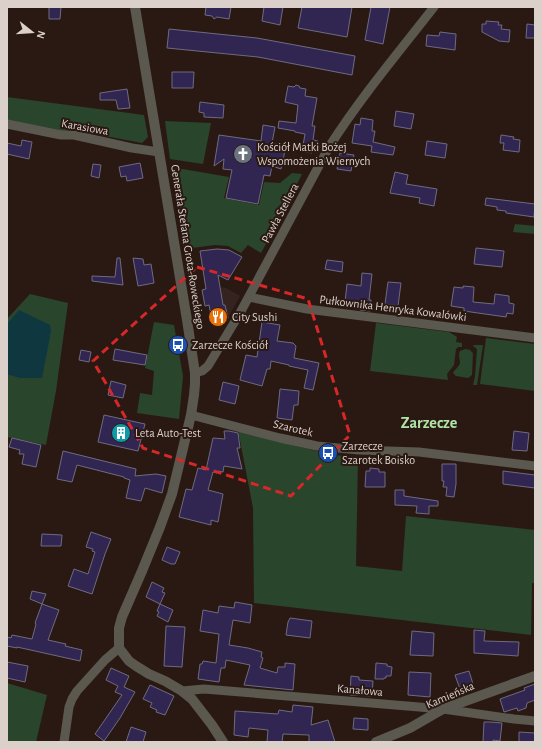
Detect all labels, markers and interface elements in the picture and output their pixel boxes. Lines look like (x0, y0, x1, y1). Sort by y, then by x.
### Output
north arrow (12, 12, 52, 52)
text: N (35, 30, 47, 40)
street label: Karasiowa (60, 117, 110, 137)
place label: Kościół Matki Bożej Wspomożenia Wiernych (257, 141, 371, 168)
church icon: Kościół Matki Bożej Wspomożenia Wiernych (232, 143, 254, 165)
street label: Generała Stefana Grota-Roweckiego (169, 164, 207, 330)
street label: Pawła Stellera (259, 181, 301, 245)
street label: Pułkownika Henryka Kowalówki (319, 293, 467, 324)
restaurant icon: City Sushi (207, 306, 229, 328)
place label: City Sushi (232, 311, 277, 324)
bus stop icon: Zarzecze Kościół (167, 334, 189, 356)
place label: Zarzecze Kościół (192, 339, 269, 351)
district label: Zarzecze (401, 415, 458, 431)
street label: Szarotek (272, 418, 315, 439)
building icon: Leta Auto-Test (110, 422, 132, 444)
place label: Leta Auto-Test (135, 427, 201, 439)
place label: Zarzecze Szarotek Boisko (342, 440, 415, 466)
bus stop icon: Zarzecze Szarotek Boisko (317, 442, 339, 464)
street label: Kamieńska (424, 679, 476, 711)
street label: Kanałowa (337, 682, 384, 698)

